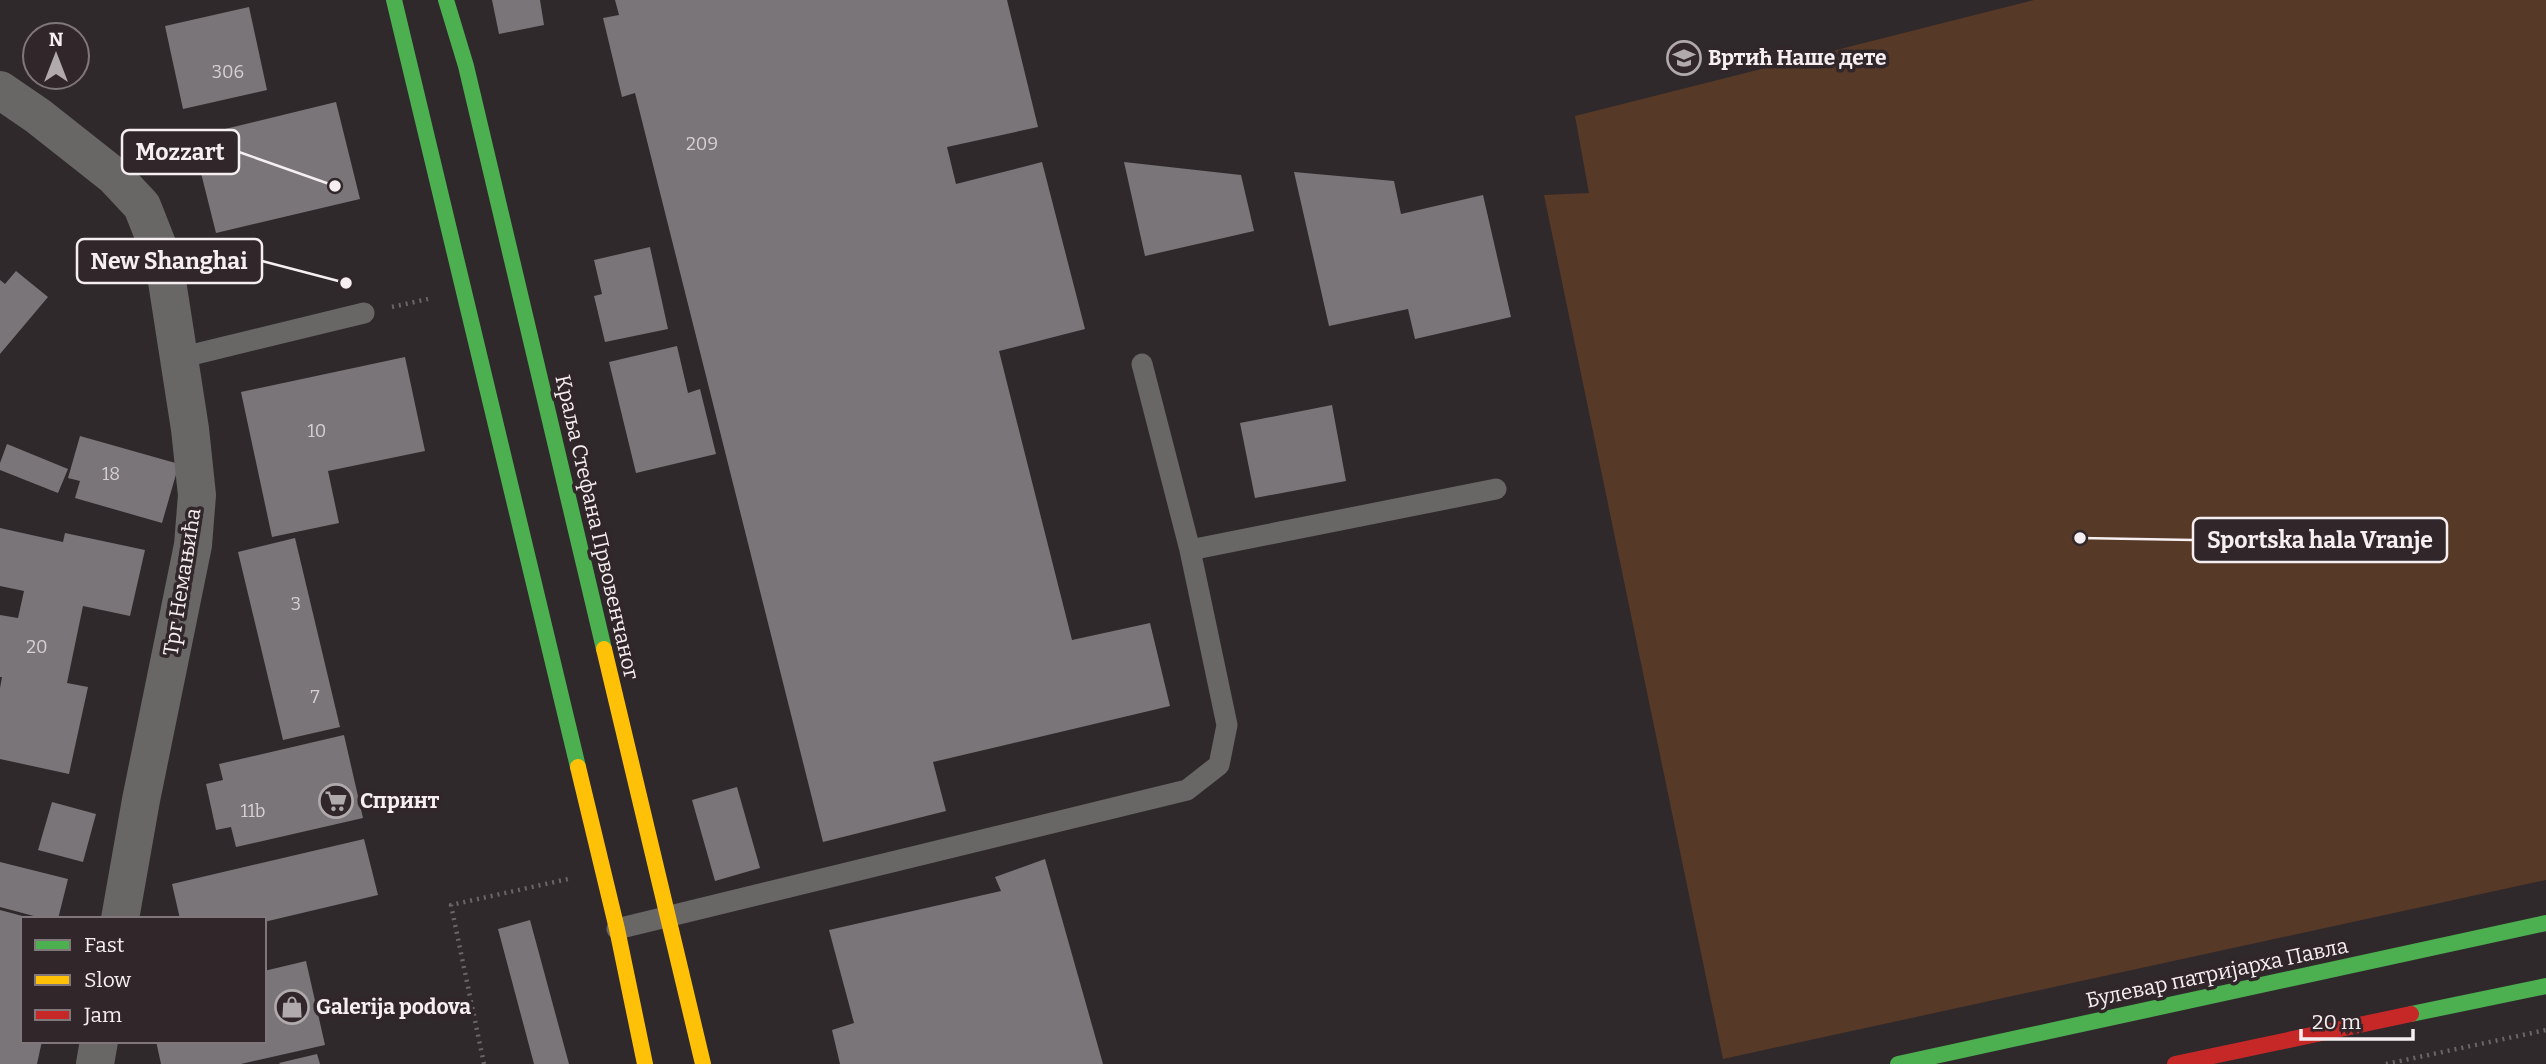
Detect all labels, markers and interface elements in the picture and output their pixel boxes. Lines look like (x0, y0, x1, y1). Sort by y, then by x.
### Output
north arrow (21, 21, 91, 91)
text: N (49, 28, 64, 51)
school or university icon: Вртић Наше дете (1665, 39, 1703, 77)
place label: Вртић Наше дете (1708, 45, 1886, 71)
house number: 306 (212, 61, 244, 83)
callout: Mozzart (122, 130, 239, 174)
house number: 209 (686, 133, 718, 155)
text: Mozzart (135, 138, 225, 166)
callout: New Shanghai (77, 239, 262, 283)
text: New Shanghai (90, 247, 248, 275)
street label: Краља Стефана Првовенчаног (549, 372, 645, 682)
house number: 10 (308, 420, 326, 442)
house number: 18 (102, 463, 120, 485)
street label: Трг Немањића (157, 506, 207, 658)
callout: Sportska hala Vranje (2193, 518, 2447, 562)
text: Sportska hala Vranje (2207, 526, 2433, 554)
house number: 3 (291, 593, 301, 615)
house number: 20 (26, 636, 48, 658)
house number: 7 (310, 686, 320, 708)
supermarket icon: Спринт (317, 782, 355, 820)
place label: Спринт (360, 788, 440, 814)
house number: 11b (240, 800, 266, 822)
legend (21, 917, 266, 1043)
text: Fast (84, 932, 125, 958)
street label: Булевар патријарха Павла (2084, 932, 2351, 1014)
text: Slow (84, 967, 131, 993)
shop icon: Galerija podova (273, 988, 311, 1026)
place label: Galerija podova (316, 994, 471, 1020)
scale bar (2301, 998, 2413, 1042)
text: Jam (83, 1002, 122, 1028)
text: 20 m (2312, 1009, 2361, 1035)

